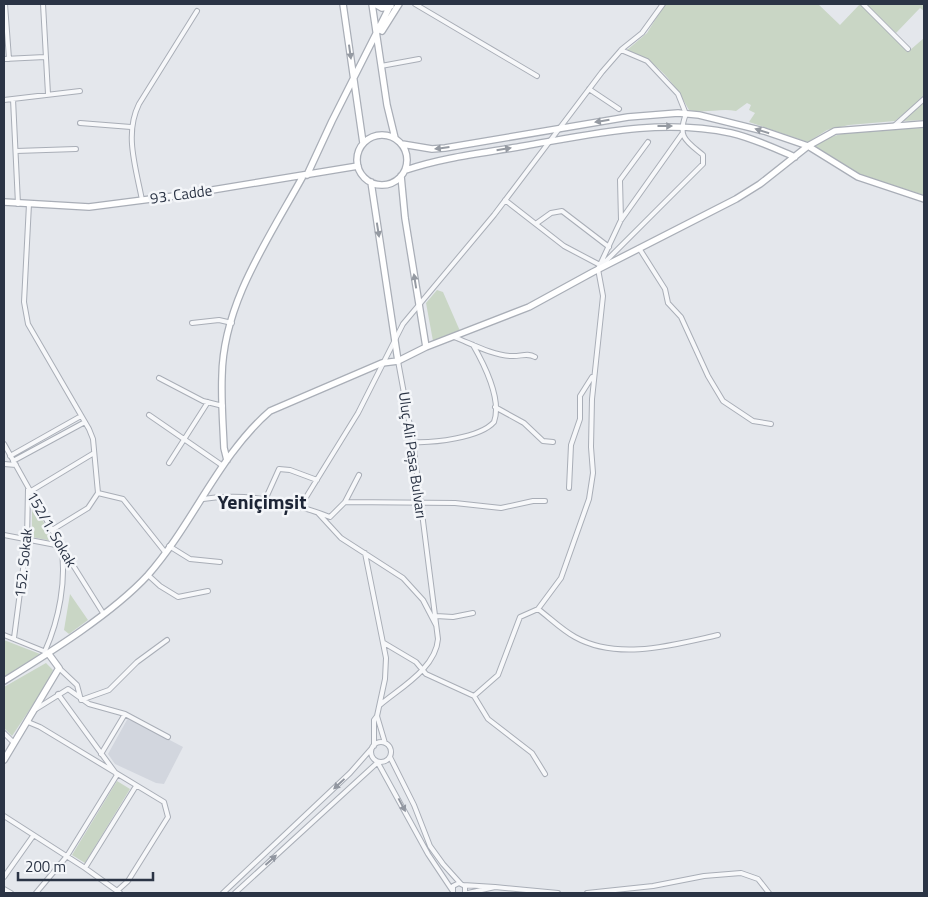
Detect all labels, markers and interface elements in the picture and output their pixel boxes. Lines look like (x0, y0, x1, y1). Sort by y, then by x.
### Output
one-way arrow (347, 44, 355, 60)
one-way arrow (594, 117, 610, 125)
one-way arrow (657, 122, 673, 130)
one-way arrow (754, 126, 769, 134)
one-way arrow (433, 144, 449, 152)
one-way arrow (497, 144, 513, 152)
street label: 93. Cadde (148, 178, 214, 210)
one-way arrow (374, 222, 382, 238)
one-way arrow (411, 273, 419, 289)
street label: Uluç Ali Paşa Bulvarı (393, 390, 433, 520)
district label: Yeniçimşit (218, 486, 306, 517)
street label: 152/1. Sokak (21, 487, 83, 571)
street label: 152. Sokak (8, 527, 38, 599)
one-way arrow (333, 778, 345, 790)
one-way arrow (398, 798, 406, 813)
scale bar (18, 850, 152, 882)
one-way arrow (264, 854, 276, 866)
text: 200 m (25, 855, 66, 878)

